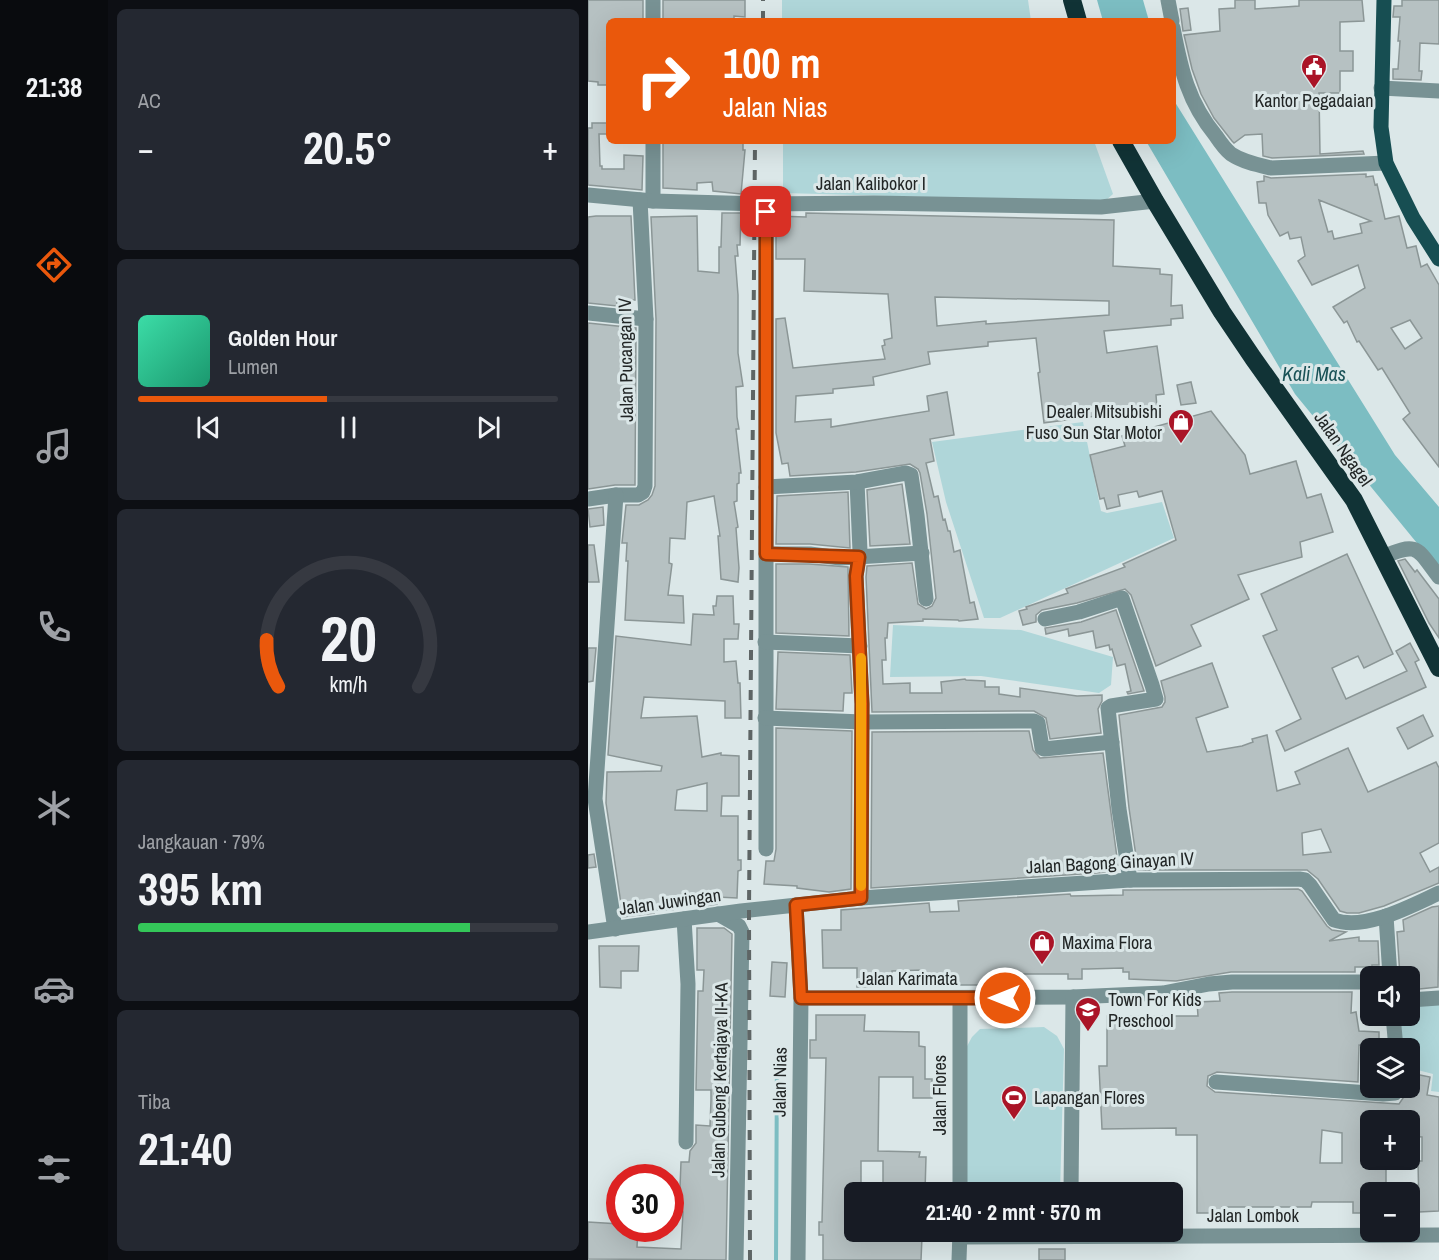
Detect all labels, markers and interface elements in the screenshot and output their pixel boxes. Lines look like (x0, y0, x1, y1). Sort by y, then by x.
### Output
text: 100 m (723, 35, 821, 91)
icon: right (624, 42, 702, 120)
public building icon: Kantor Pegadaian (1299, 52, 1329, 90)
text: 21:38 (26, 69, 82, 105)
text: AC (138, 87, 161, 114)
place label: Kantor Pegadaian (1255, 88, 1374, 113)
text: Jalan Nias (723, 89, 828, 125)
text: 20.5° (303, 117, 393, 178)
text: − (138, 126, 154, 170)
text: + (542, 126, 558, 170)
street label: Jalan Kalibokor I (816, 171, 926, 196)
pin (740, 186, 791, 237)
icon: arrive (749, 195, 782, 228)
icon: directions (33, 244, 75, 286)
street label: Jalan Pucangan IV (612, 298, 639, 422)
text: Golden Hour (228, 323, 337, 353)
text: Lumen (228, 353, 278, 380)
water label: Kali Mas (1282, 360, 1346, 387)
place label: Dealer Mitsubishi Fuso Sun Star Motor (1026, 399, 1162, 445)
street label: Jalan Ngagel (1308, 406, 1378, 491)
shop icon: Dealer Mitsubishi Fuso Sun Star Motor (1166, 407, 1196, 445)
icon: previous (192, 411, 225, 444)
icon: pause (332, 411, 365, 444)
icon: next (472, 411, 505, 444)
icon: music (33, 425, 75, 467)
text: 20 (320, 596, 376, 680)
icon: phone (33, 606, 75, 648)
text: km/h (329, 670, 367, 699)
icon: climate (33, 787, 75, 829)
text: Jangkauan · 79% (138, 828, 265, 855)
street label: Jalan Bagong Ginayan IV (1025, 846, 1195, 879)
text: 395 km (138, 858, 263, 919)
street label: Jalan Juwingan (617, 882, 722, 921)
shop icon: Maxima Flora (1027, 928, 1057, 966)
place label: Maxima Flora (1062, 930, 1152, 955)
street label: Jalan Karimata (858, 966, 958, 991)
position arrow (973, 966, 1037, 1030)
map controls (1360, 966, 1420, 1242)
button: sound (1360, 966, 1420, 1026)
icon: car (33, 968, 75, 1010)
street label: Jalan Gubeng Kertajaya II-KA (705, 982, 734, 1178)
place label: Town For Kids Preschool (1108, 987, 1202, 1033)
school or university icon: Town For Kids Preschool (1073, 995, 1103, 1033)
button: layers (1360, 1038, 1420, 1098)
street label: Jalan Nias (766, 1047, 793, 1117)
street label: Jalan Flores (927, 1055, 952, 1135)
sports icon: Lapangan Flores (999, 1083, 1029, 1121)
place label: Lapangan Flores (1034, 1085, 1145, 1110)
text: Tiba (138, 1088, 170, 1115)
button: + (1360, 1110, 1420, 1170)
text: 21:40 (138, 1118, 232, 1179)
icon: filters (33, 1148, 75, 1190)
speed limit sign: 30 (606, 1164, 684, 1242)
button: − (1360, 1182, 1420, 1242)
text: 21:40 · 2 mnt · 570 m (926, 1197, 1101, 1227)
street label: Jalan Lombok (1207, 1203, 1300, 1228)

